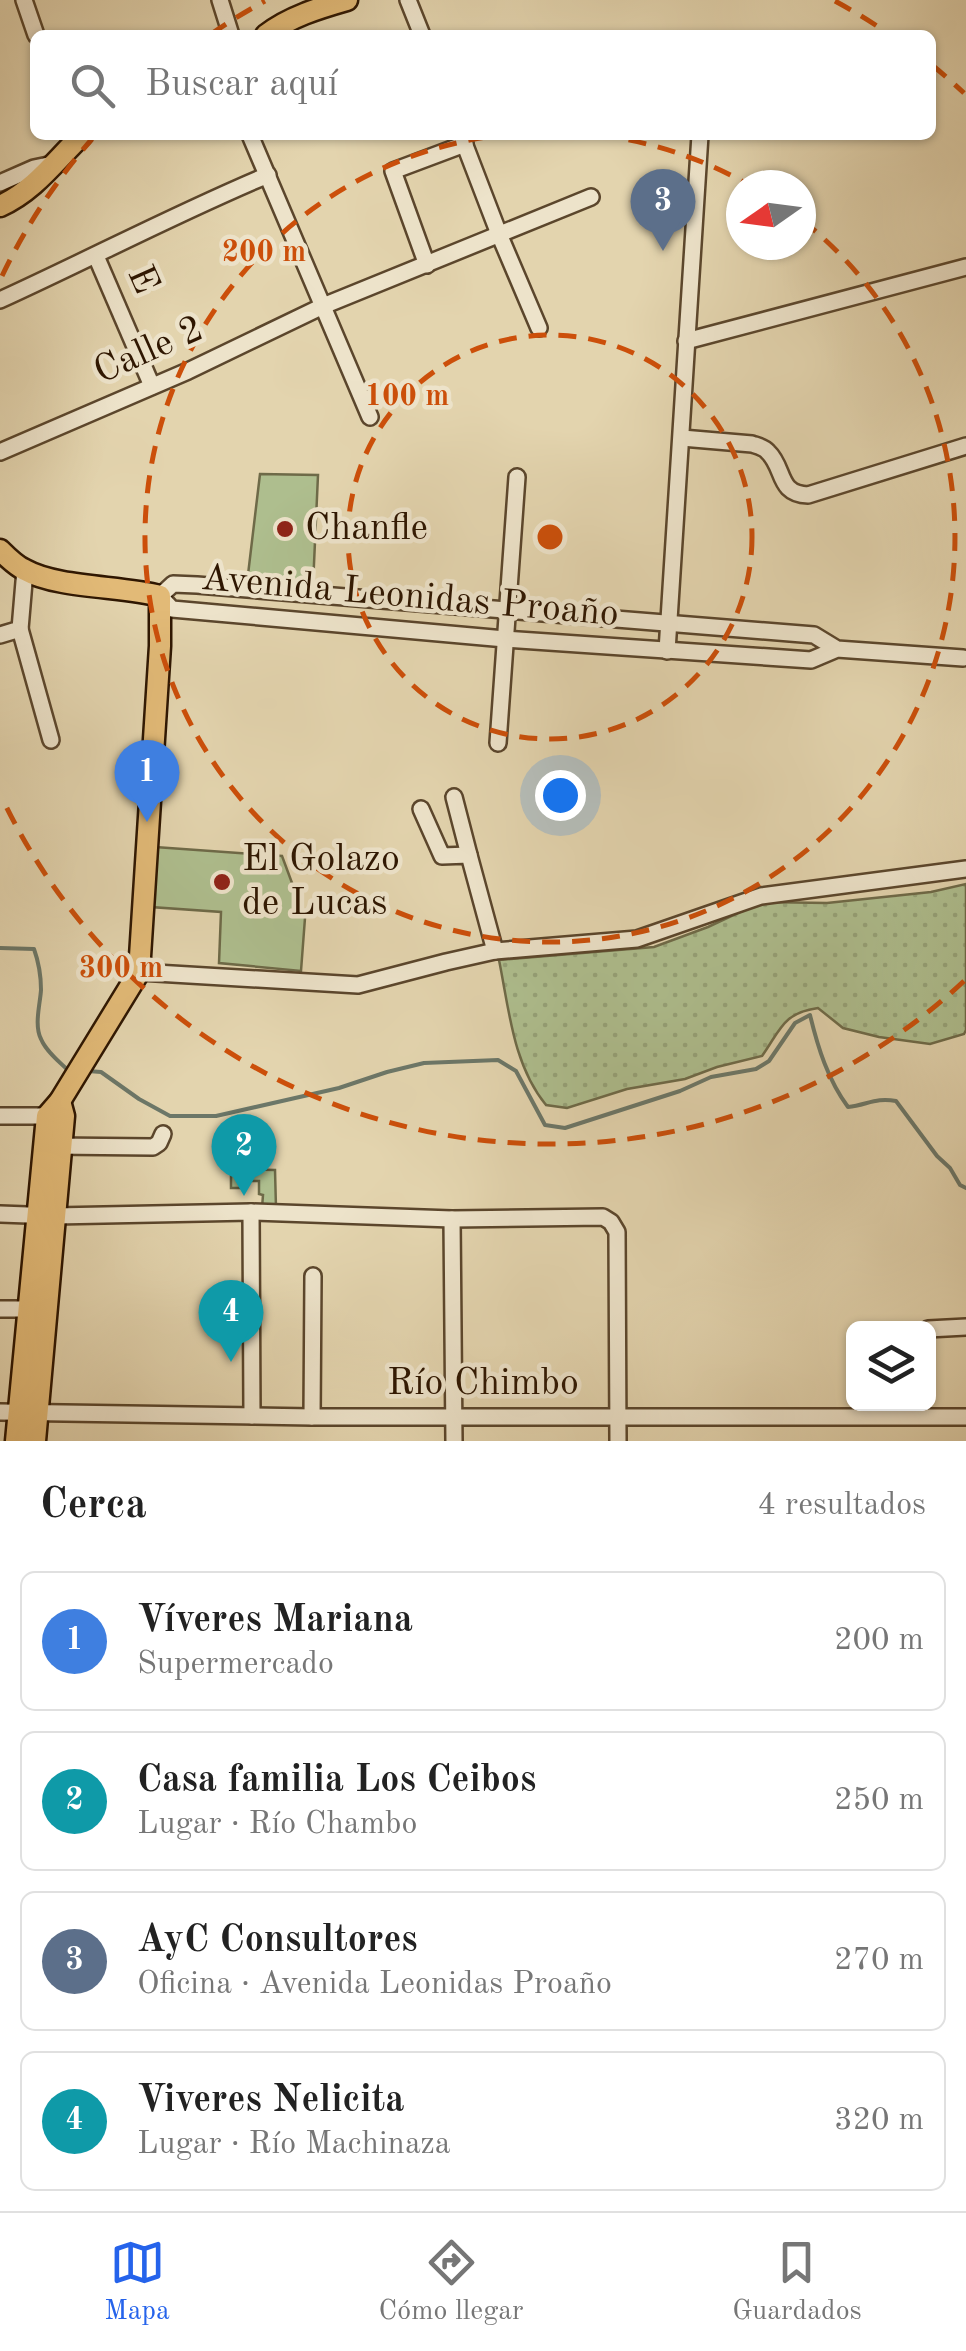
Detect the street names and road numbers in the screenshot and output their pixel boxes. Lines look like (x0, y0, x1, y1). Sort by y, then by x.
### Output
street label: E (119, 260, 165, 300)
street label: Calle 2 (89, 310, 209, 392)
street label: Avenida Leonidas Proaño (200, 560, 620, 634)
street label: Río Chimbo (387, 1365, 579, 1403)

